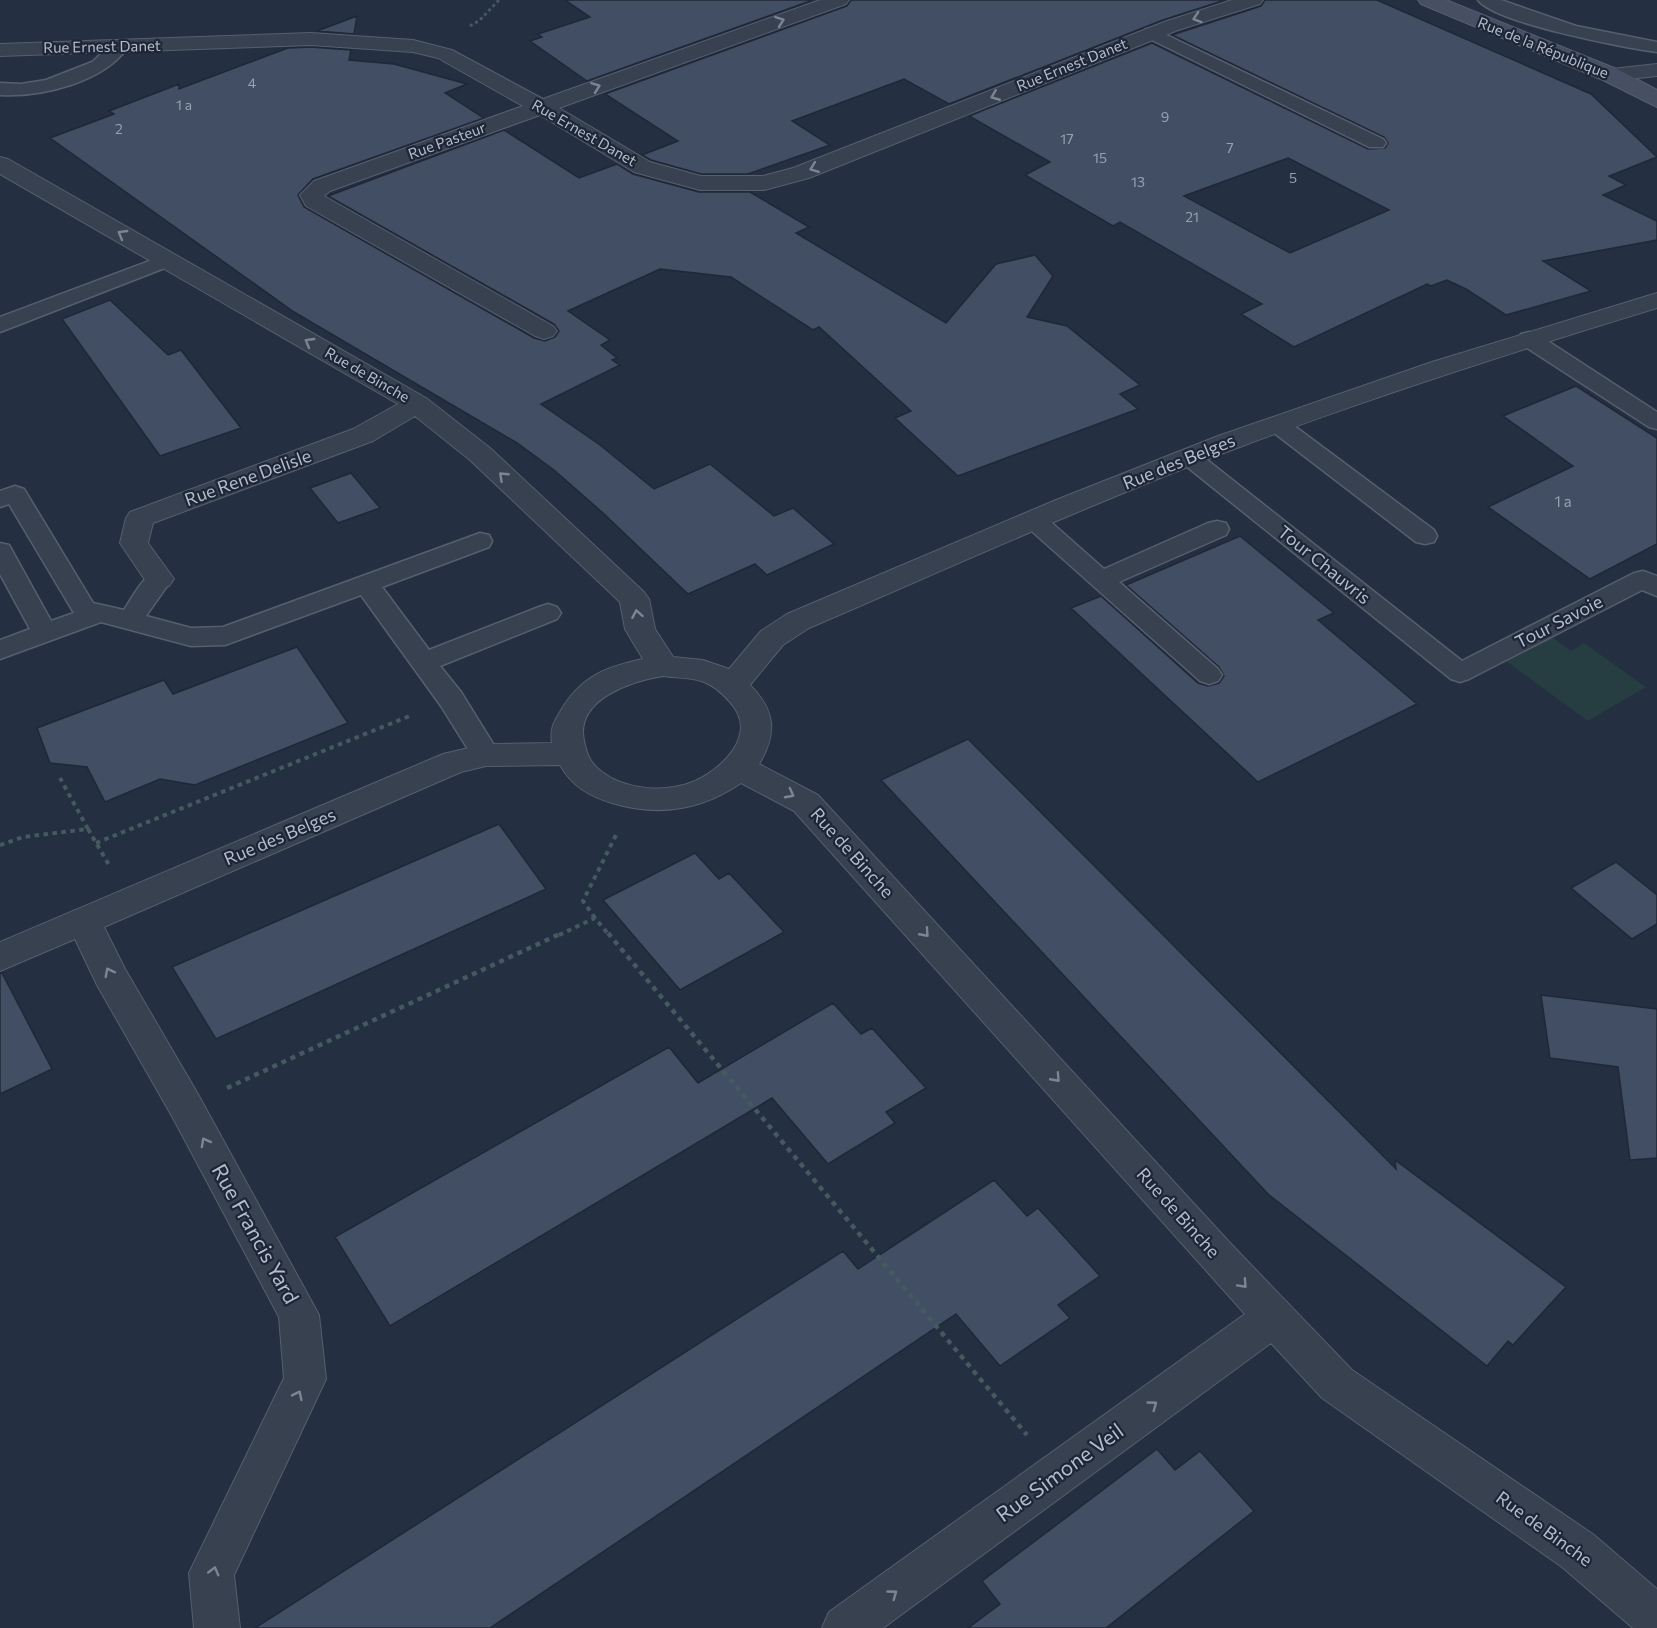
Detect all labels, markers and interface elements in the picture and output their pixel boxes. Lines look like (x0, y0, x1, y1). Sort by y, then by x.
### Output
one-way arrow (1192, 10, 1203, 23)
street label: Rue de la République (1475, 13, 1611, 82)
one-way arrow (774, 16, 784, 29)
street label: Rue Ernest Danet (1014, 34, 1130, 94)
street label: Rue Ernest Danet (43, 36, 161, 56)
house number: 4 (248, 74, 257, 91)
one-way arrow (590, 81, 601, 94)
one-way arrow (991, 88, 1001, 101)
street label: Rue Ernest Danet (529, 95, 640, 169)
house number: 1 a (176, 96, 192, 113)
house number: 9 (1161, 108, 1169, 125)
street label: Rue Pasteur (405, 118, 488, 162)
house number: 2 (115, 120, 123, 137)
house number: 17 (1060, 130, 1074, 147)
house number: 7 (1226, 139, 1234, 156)
house number: 15 (1093, 149, 1107, 166)
one-way arrow (810, 161, 821, 173)
house number: 5 (1289, 169, 1297, 186)
house number: 13 (1131, 173, 1145, 190)
house number: 21 (1185, 208, 1199, 225)
one-way arrow (118, 230, 128, 241)
one-way arrow (305, 338, 315, 349)
street label: Rue de Binche (322, 343, 413, 406)
street label: Rue des Belges (1119, 429, 1238, 494)
street label: Rue Rene Delisle (181, 444, 314, 510)
one-way arrow (500, 472, 510, 483)
house number: 1 a (1554, 492, 1572, 510)
street label: Tour Chauvris (1274, 520, 1375, 608)
street label: Tour Savoie (1511, 590, 1606, 653)
one-way arrow (631, 609, 644, 619)
one-way arrow (783, 787, 794, 798)
street label: Rue des Belges (220, 803, 339, 870)
street label: Rue de Binche (807, 803, 899, 902)
one-way arrow (918, 926, 929, 937)
one-way arrow (105, 968, 116, 979)
one-way arrow (1049, 1071, 1060, 1082)
one-way arrow (201, 1138, 212, 1148)
street label: Rue Francis Yard (208, 1159, 305, 1307)
street label: Rue de Binche (1133, 1163, 1225, 1262)
one-way arrow (1236, 1277, 1247, 1288)
one-way arrow (290, 1391, 302, 1402)
one-way arrow (1146, 1401, 1157, 1412)
street label: Rue Simone Veil (991, 1417, 1128, 1526)
street label: Rue de Binche (1492, 1486, 1597, 1570)
one-way arrow (207, 1566, 219, 1577)
one-way arrow (886, 1590, 897, 1601)

